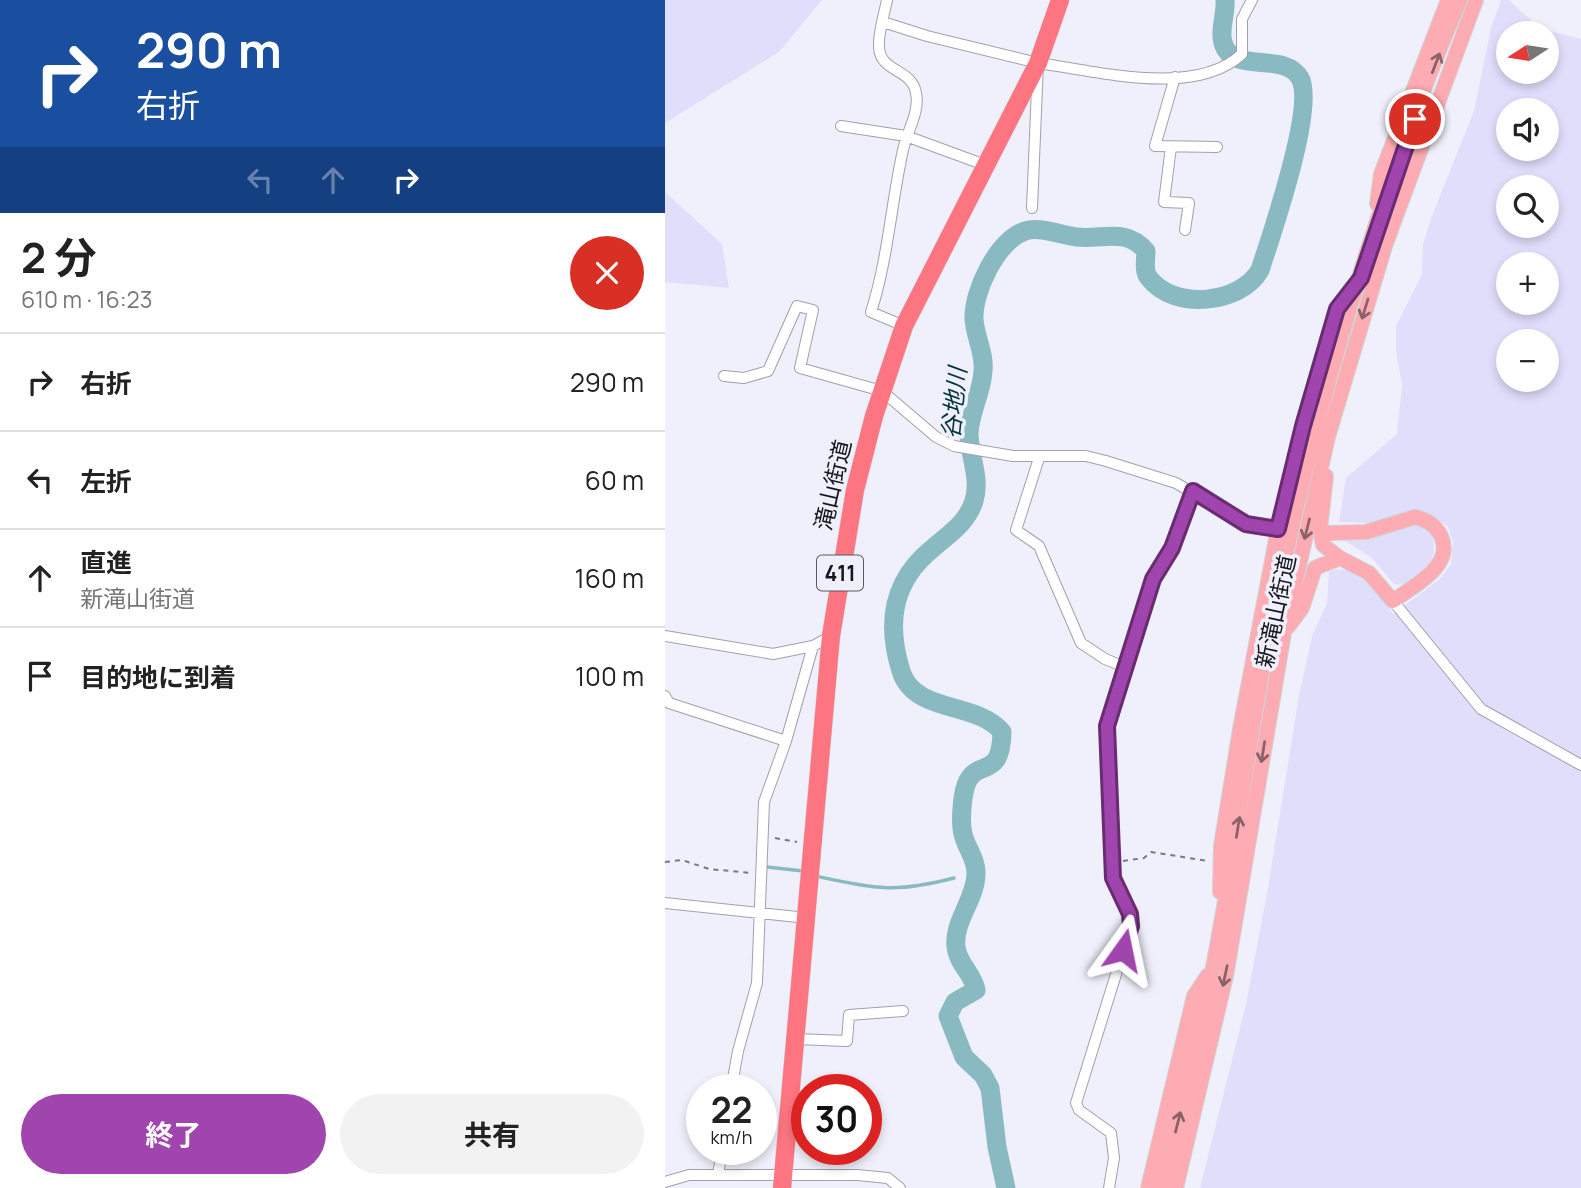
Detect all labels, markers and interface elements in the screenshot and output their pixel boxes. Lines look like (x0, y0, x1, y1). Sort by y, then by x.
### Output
text: 290 m (136, 16, 282, 83)
north arrow (1496, 21, 1559, 84)
map controls (1496, 21, 1559, 392)
icon: right (21, 28, 112, 119)
one-way arrow (1431, 53, 1443, 74)
text: 右折 (136, 83, 200, 127)
pin (1385, 89, 1445, 149)
button: sound (1496, 98, 1559, 161)
icon: arrive (1396, 100, 1434, 138)
icon: left (241, 161, 279, 199)
icon: ahead (314, 161, 352, 199)
icon: right (387, 161, 425, 199)
button: search (1496, 175, 1559, 238)
text: 2 分 (21, 228, 96, 286)
button: close (570, 236, 644, 310)
button: + (1496, 252, 1559, 315)
text: 610 m · 16:23 (21, 283, 152, 315)
one-way arrow (1358, 298, 1371, 320)
button: − (1496, 329, 1559, 392)
water label: 谷地川 (933, 362, 973, 441)
icon: right (21, 363, 59, 401)
text: 290 m (570, 364, 644, 400)
text: 右折 (80, 365, 132, 401)
street label: 滝山街道 (806, 437, 858, 533)
icon: left (21, 461, 59, 499)
text: 60 m (585, 462, 644, 498)
text: 左折 (80, 463, 132, 499)
one-way arrow (1300, 517, 1313, 540)
text: 直進 (80, 544, 132, 580)
street label: 新滝山街道 (1247, 551, 1303, 671)
road number: 411 (817, 556, 863, 590)
icon: ahead (21, 559, 59, 597)
text: 160 m (575, 560, 644, 596)
text: 新滝山街道 (80, 582, 195, 614)
icon: arrive (21, 657, 59, 695)
text: 100 m (575, 658, 644, 694)
text: 目的地に到着 (80, 659, 236, 695)
one-way arrow (1256, 740, 1269, 763)
one-way arrow (1231, 816, 1244, 839)
position arrow (1086, 913, 1160, 987)
one-way arrow (1218, 964, 1232, 987)
speed limit sign: 30 (791, 1074, 882, 1165)
text: 22 (711, 1086, 752, 1134)
button: 終了 (21, 1094, 326, 1174)
button: 共有 (340, 1094, 644, 1174)
one-way arrow (1172, 1111, 1185, 1134)
text: km/h (711, 1125, 752, 1149)

